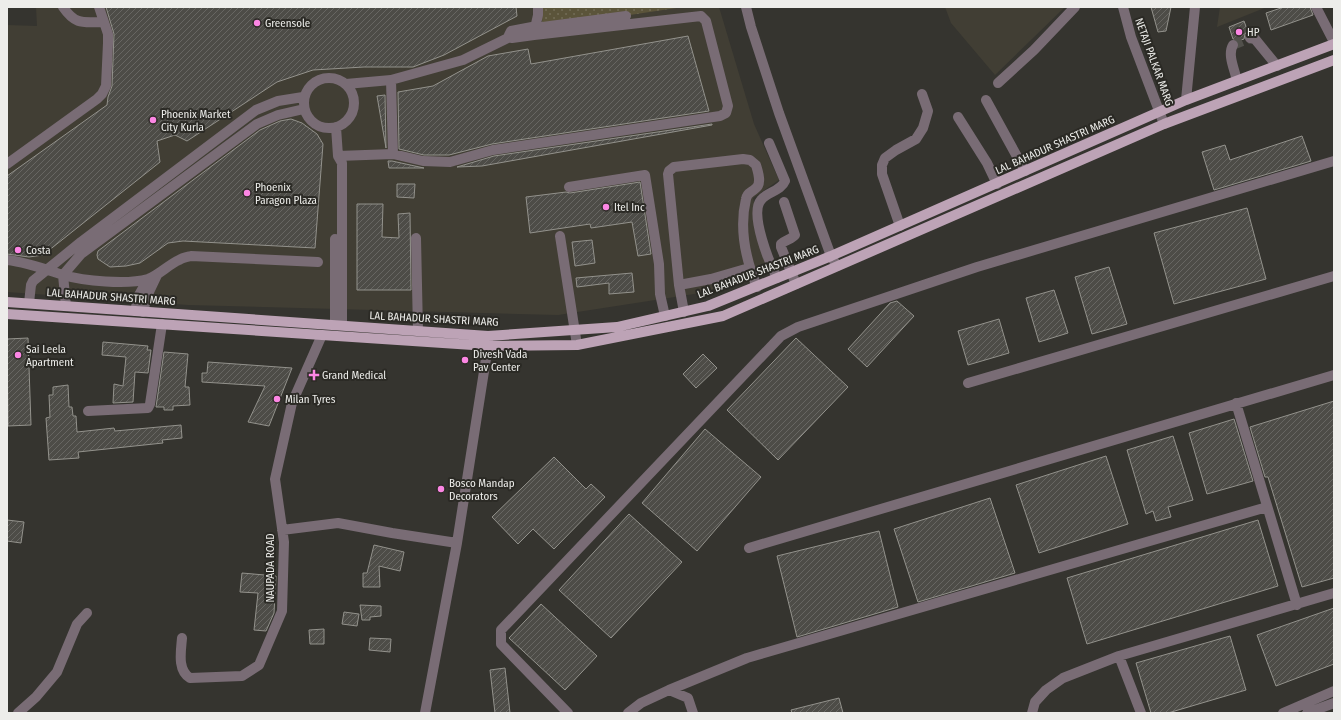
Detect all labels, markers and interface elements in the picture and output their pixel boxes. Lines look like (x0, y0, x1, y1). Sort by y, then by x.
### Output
street label: NETAJI PALKAR MARG (1132, 16, 1176, 108)
place label: Greensole (265, 17, 310, 30)
marker: Greensole (252, 18, 262, 28)
place label: HP (1247, 26, 1260, 39)
marker: HP (1234, 27, 1244, 37)
place label: Phoenix Market City Kurla (161, 108, 231, 134)
street label: LAL BAHADUR SHASTRI MARG (993, 113, 1117, 177)
marker: Phoenix Market City Kurla (148, 115, 158, 125)
place label: Phoenix Paragon Plaza (255, 181, 317, 207)
marker: Phoenix Paragon Plaza (242, 188, 252, 198)
place label: Itel Inc (614, 201, 645, 214)
marker: Itel Inc (601, 202, 611, 212)
street label: LAL BAHADUR SHASTRI MARG (695, 243, 821, 301)
place label: Costa (26, 244, 51, 257)
marker: Costa (13, 245, 23, 255)
street label: LAL BAHADUR SHASTRI MARG (46, 286, 176, 308)
street label: LAL BAHADUR SHASTRI MARG (369, 309, 499, 329)
place label: Sai Leela Apartment (26, 343, 74, 369)
place label: Divesh Vada Pav Center (473, 348, 527, 374)
marker: Sai Leela Apartment (13, 350, 23, 360)
marker: Divesh Vada Pav Center (460, 355, 470, 365)
place label: Grand Medical (322, 369, 386, 382)
marker: Grand Medical (309, 370, 319, 380)
place label: Milan Tyres (285, 393, 336, 406)
marker: Milan Tyres (272, 394, 282, 404)
place label: Bosco Mandap Decorators (449, 477, 515, 503)
marker: Bosco Mandap Decorators (436, 484, 446, 494)
street label: NAUPADA ROAD (264, 533, 277, 603)

